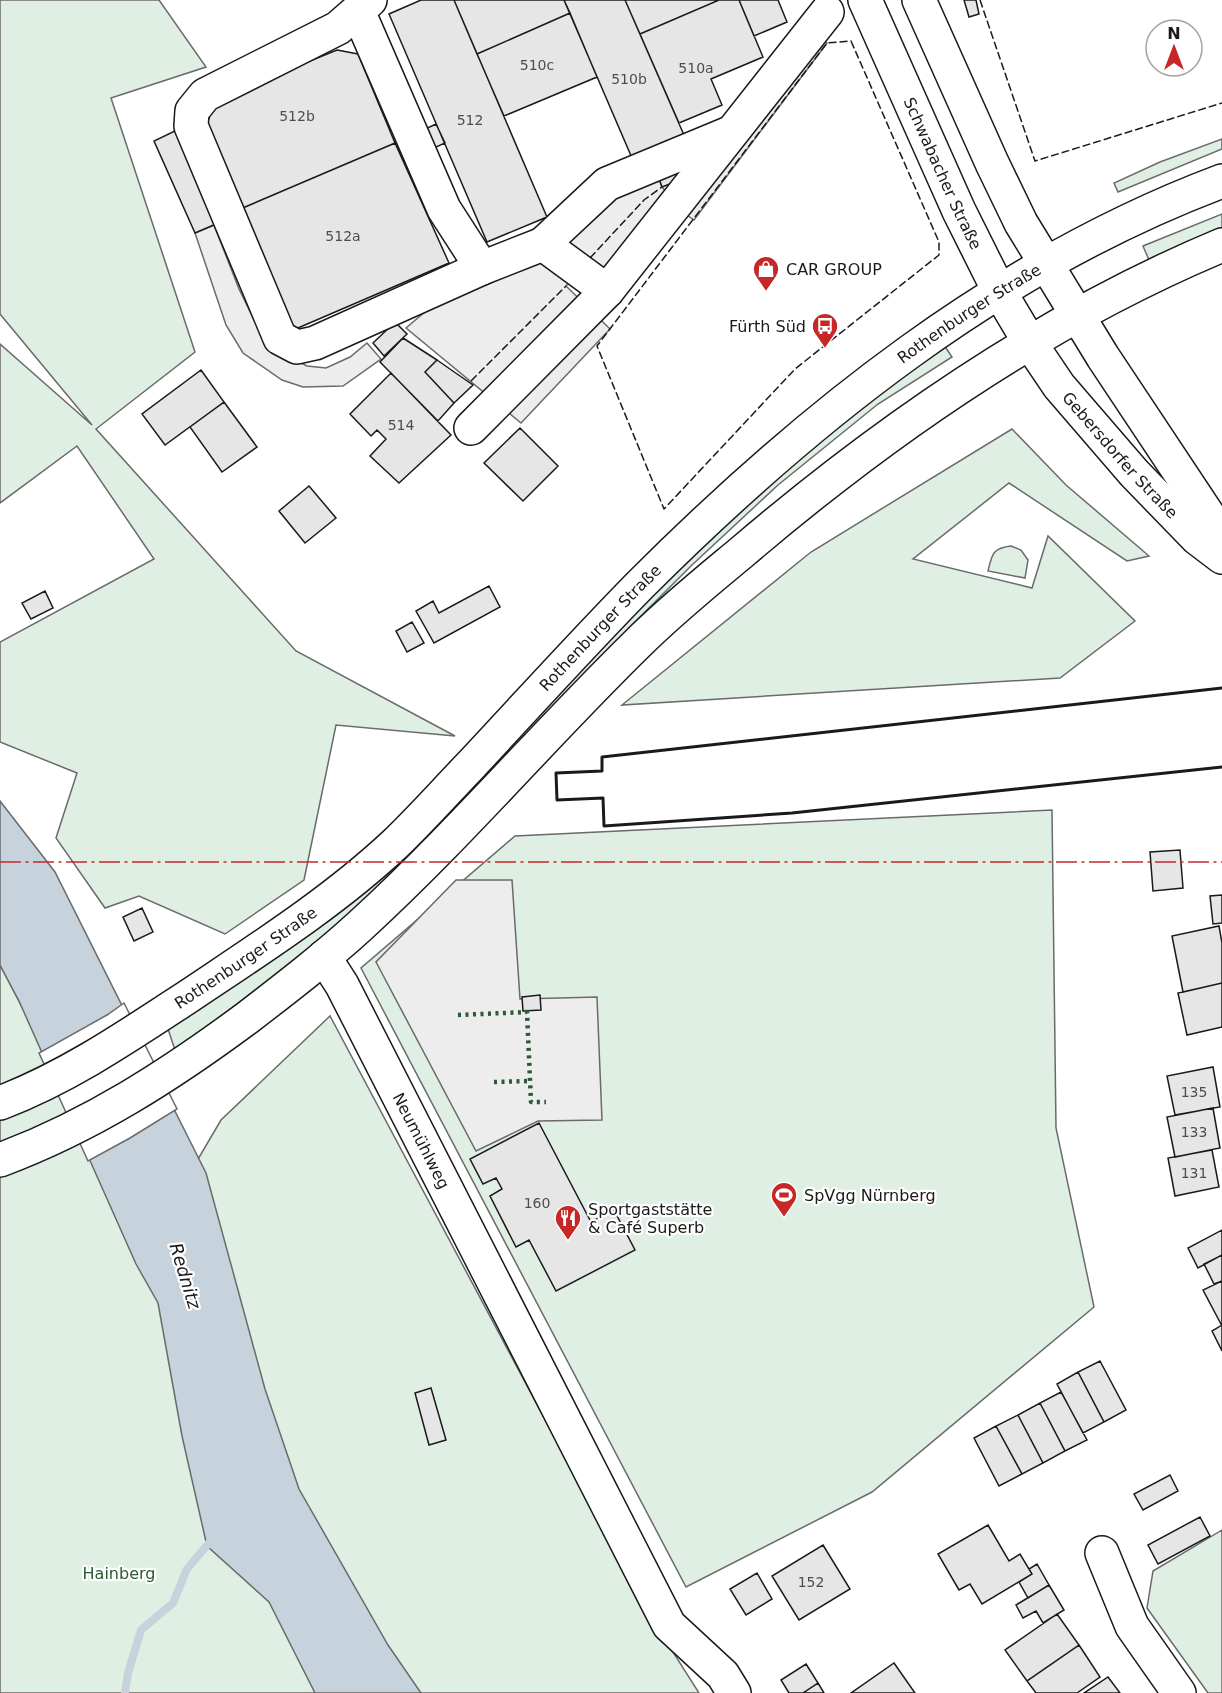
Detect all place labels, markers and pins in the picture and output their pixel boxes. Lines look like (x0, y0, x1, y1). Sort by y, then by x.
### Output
shop icon: CAR GROUP (751, 254, 781, 292)
place label: CAR GROUP (786, 260, 882, 279)
bus stop icon: Fürth Süd (810, 311, 840, 349)
place label: Fürth Süd (729, 317, 806, 336)
sports icon: SpVgg Nürnberg (769, 1180, 799, 1218)
place label: SpVgg Nürnberg (804, 1186, 936, 1205)
place label: Sportgaststätte & Café Superb (588, 1200, 712, 1237)
restaurant icon: Sportgaststätte & Café Superb (553, 1203, 583, 1241)

